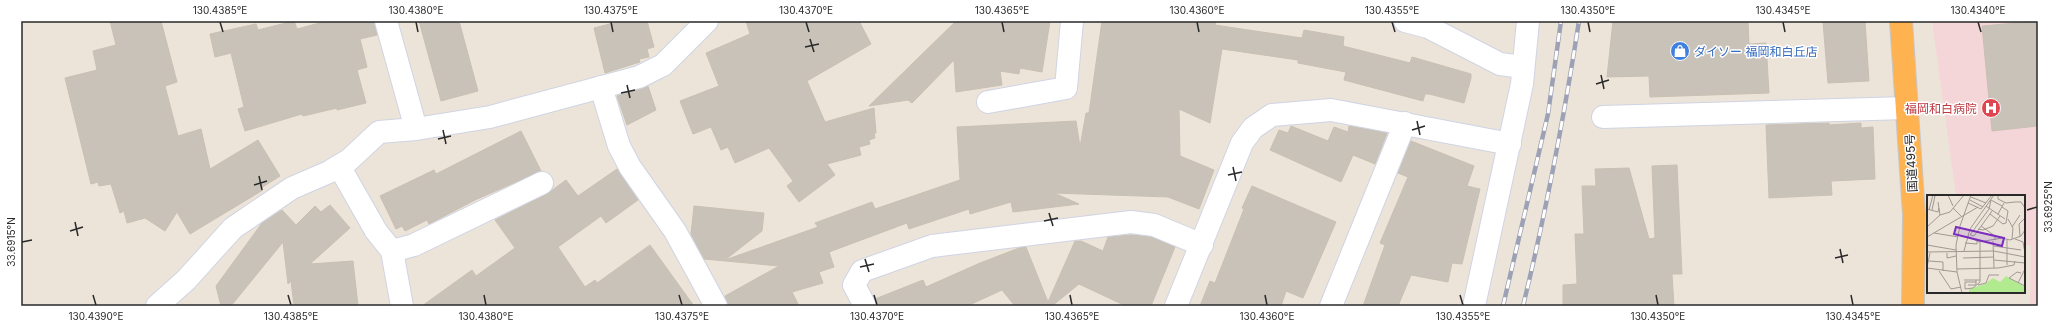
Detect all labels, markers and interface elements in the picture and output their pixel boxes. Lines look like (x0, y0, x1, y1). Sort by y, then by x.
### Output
text: 130.4385°E (193, 4, 247, 16)
text: 130.4380°E (389, 4, 443, 16)
text: 130.4375°E (584, 4, 638, 16)
text: 130.4370°E (779, 4, 833, 16)
text: 130.4365°E (975, 4, 1029, 16)
text: 130.4360°E (1170, 4, 1224, 16)
text: 130.4355°E (1365, 4, 1419, 16)
text: 130.4350°E (1561, 4, 1615, 16)
text: 130.4345°E (1756, 4, 1810, 16)
text: 130.4340°E (1950, 4, 2006, 16)
shop icon: ダイソー 福岡和白丘店 (1669, 40, 1691, 62)
place label: ダイソー 福岡和白丘店 (1694, 44, 1817, 59)
hospital icon: 福岡和白病院 (1980, 97, 2002, 119)
place label: 福岡和白病院 (1905, 101, 1977, 116)
street label: 国道495号 (1902, 133, 1920, 193)
text: 33.6925°N (2042, 181, 2054, 233)
inset map (1927, 195, 2025, 293)
text: 33.6915°N (5, 217, 17, 267)
text: 130.4390°E (69, 310, 123, 322)
text: 130.4385°E (264, 310, 318, 322)
text: 130.4380°E (459, 310, 513, 322)
text: 130.4375°E (655, 310, 709, 322)
text: 130.4370°E (850, 310, 904, 322)
text: 130.4365°E (1045, 310, 1099, 322)
text: 130.4360°E (1240, 310, 1294, 322)
text: 130.4355°E (1436, 310, 1490, 322)
text: 130.4350°E (1631, 310, 1685, 322)
text: 130.4345°E (1826, 310, 1880, 322)

